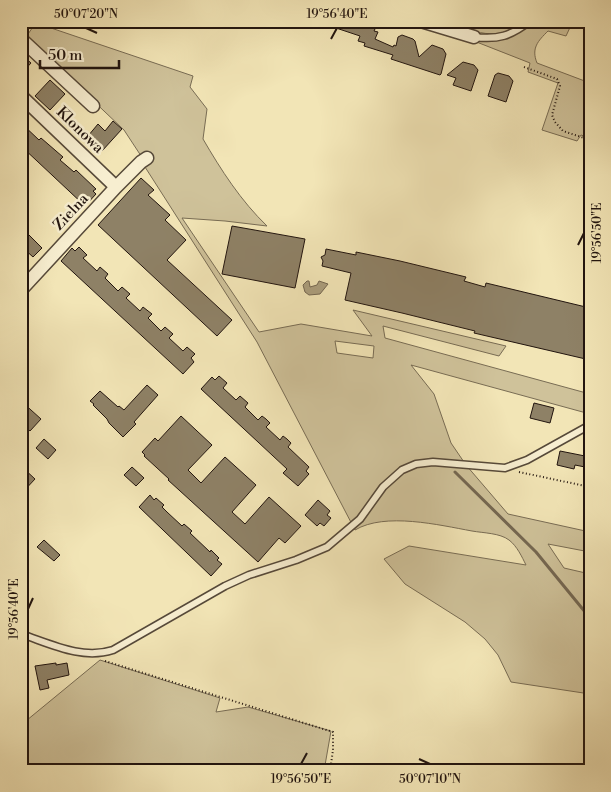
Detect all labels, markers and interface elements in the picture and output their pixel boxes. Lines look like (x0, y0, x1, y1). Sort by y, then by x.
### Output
text: 50°07'20"N (54, 7, 118, 22)
text: 19°56'40"E (306, 7, 368, 22)
scale bar (40, 38, 119, 70)
text: 50 m (48, 46, 82, 65)
street label: Klonowa (52, 103, 108, 158)
street label: Zielna (49, 189, 93, 234)
text: 19°56'50"E (590, 203, 605, 263)
text: 19°56'40"E (7, 578, 22, 640)
text: 19°56'50"E (271, 772, 331, 787)
text: 50°07'10"N (399, 772, 461, 787)

